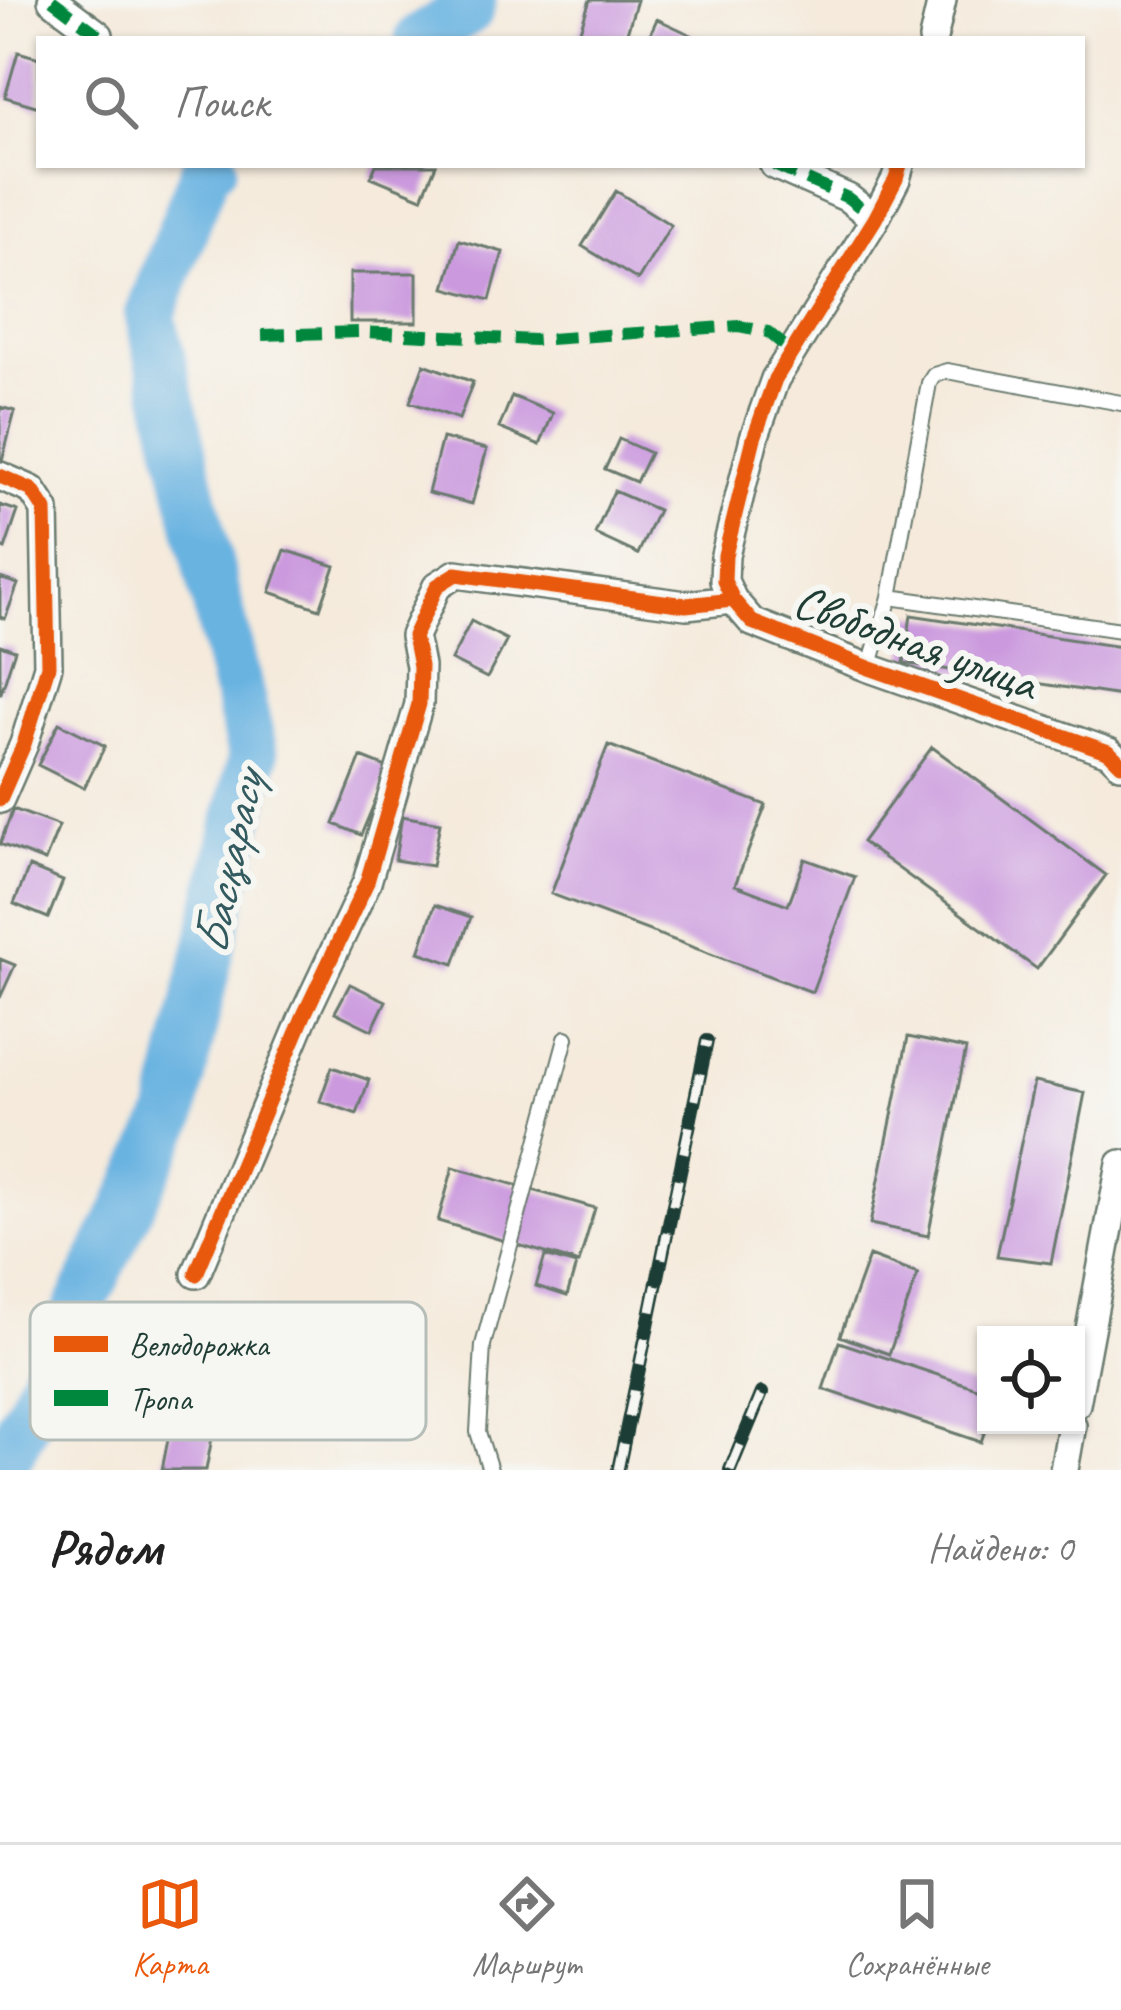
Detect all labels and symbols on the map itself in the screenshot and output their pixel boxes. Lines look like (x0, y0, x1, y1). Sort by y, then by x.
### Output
street label: Свободная улица (786, 570, 1048, 715)
water label: Басқарасу (178, 758, 280, 960)
legend (30, 1302, 426, 1440)
text: Велодорожка (129, 1324, 270, 1366)
text: Тропа (129, 1378, 193, 1420)

